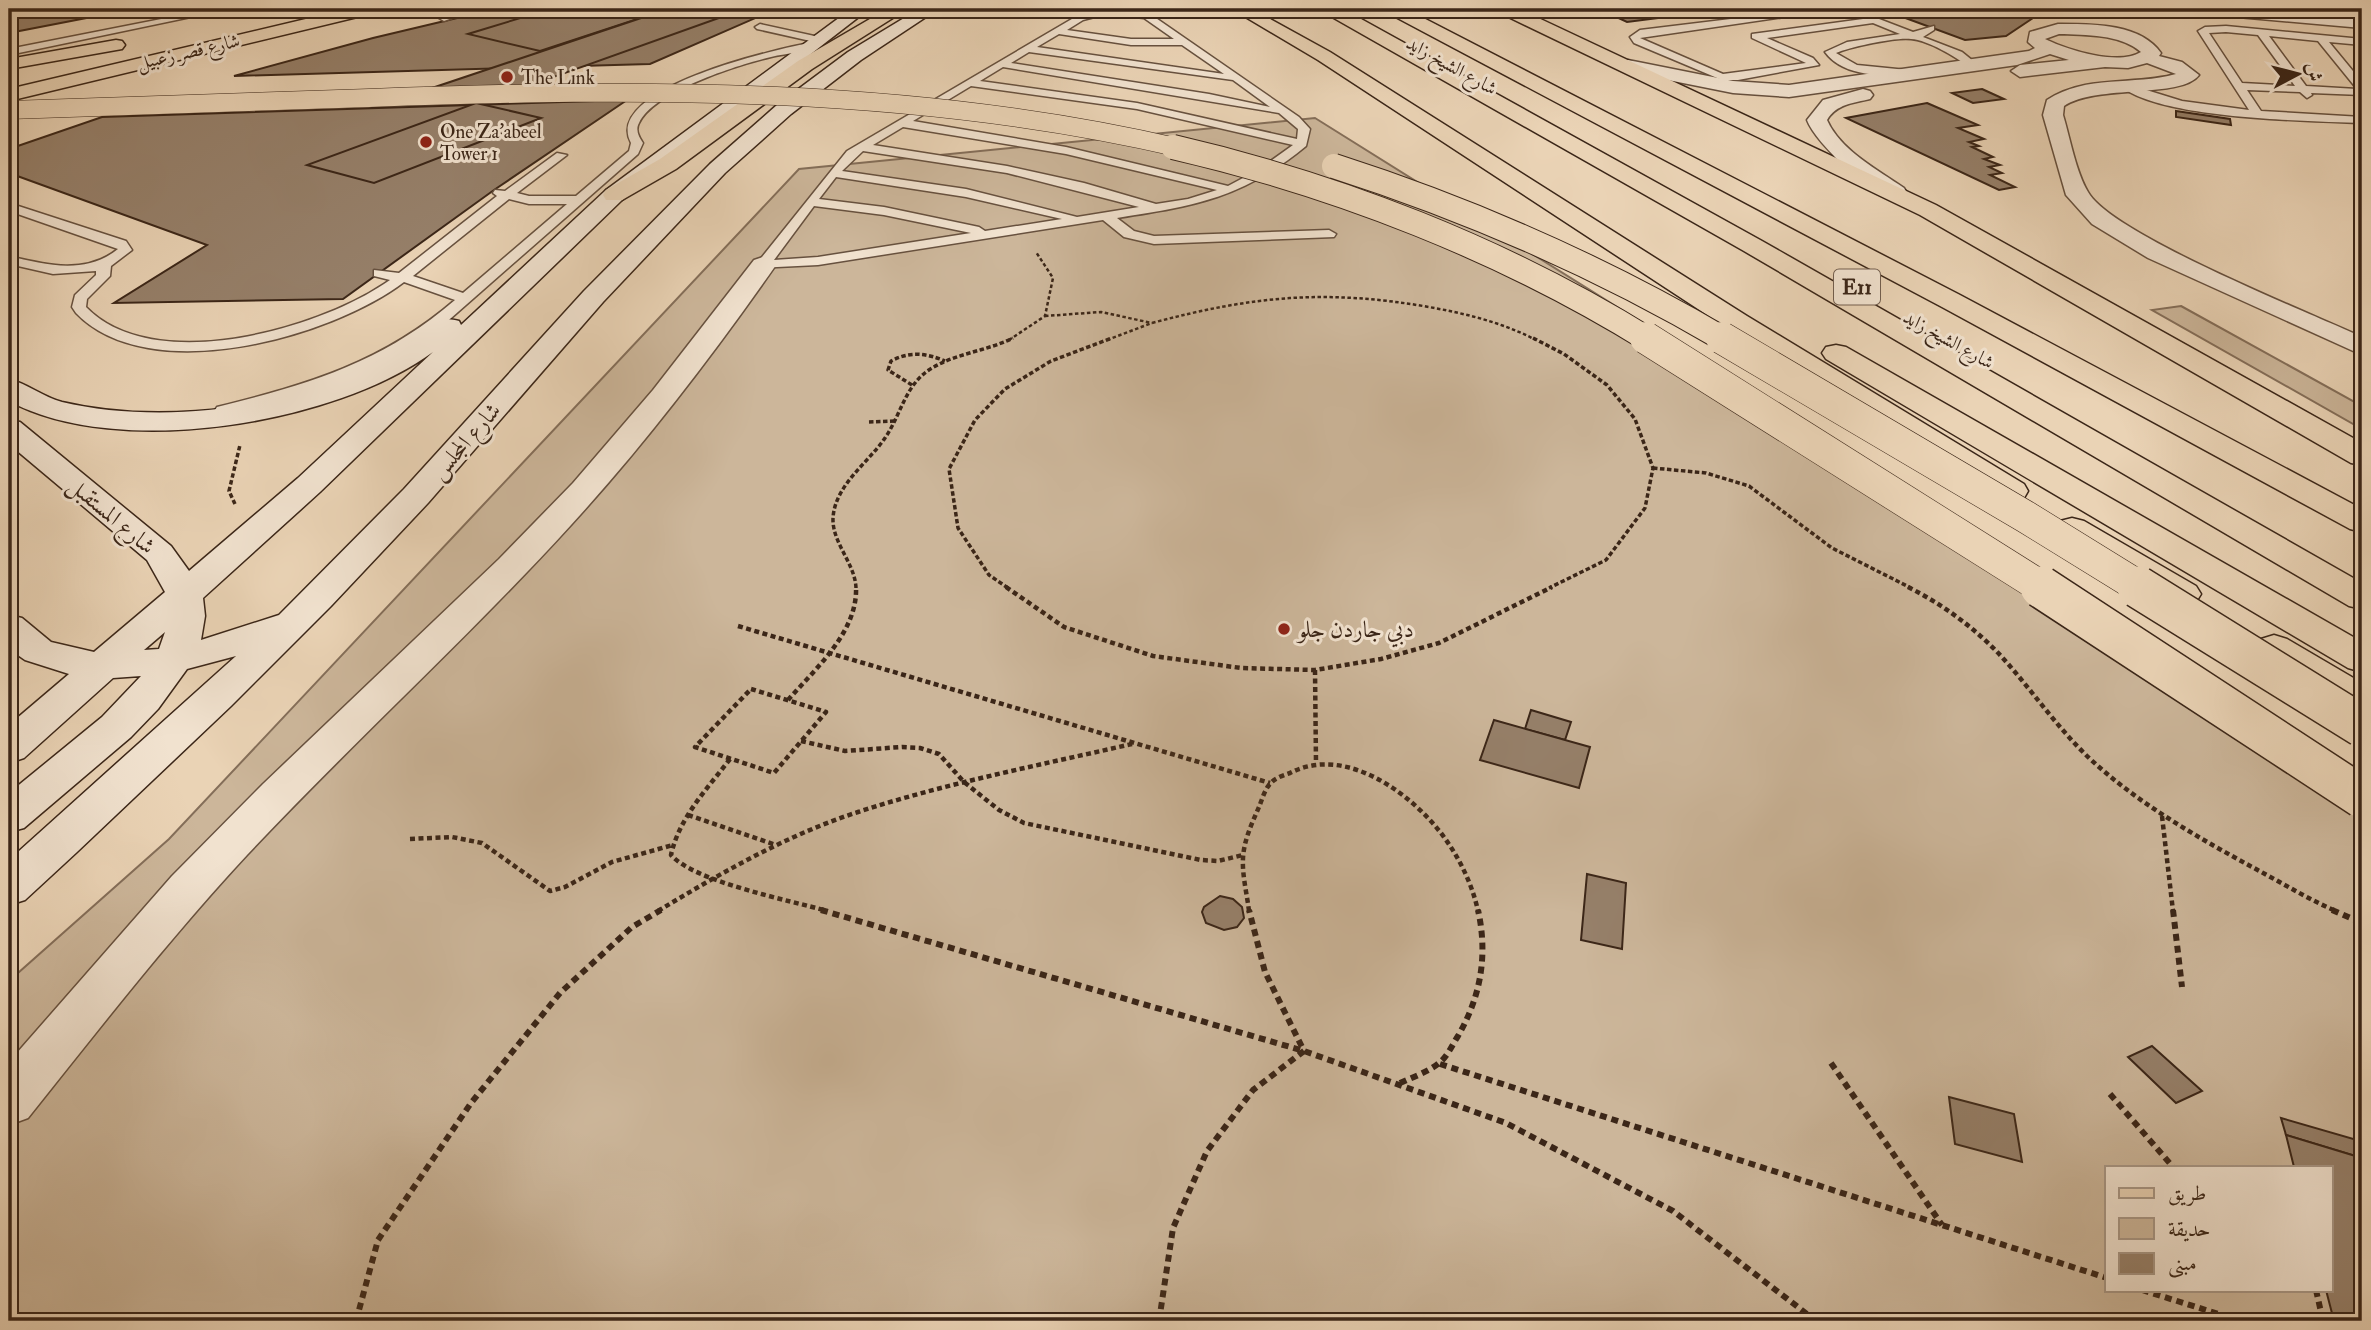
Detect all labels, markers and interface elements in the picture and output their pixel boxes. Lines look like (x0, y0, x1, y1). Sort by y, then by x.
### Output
street label: شارع قصر زعبيل (134, 28, 243, 78)
street label: شارع الشيخ زايد (1400, 31, 1501, 105)
north arrow (2262, 38, 2332, 108)
text: ش (2301, 61, 2327, 83)
place label: The Link (521, 66, 595, 90)
marker: The Link (499, 69, 515, 85)
place label: One Za'abeel Tower 1 (440, 120, 542, 166)
marker: One Za'abeel Tower 1 (418, 134, 434, 150)
road number: E11 (1834, 270, 1880, 304)
street label: شارع الشيخ زايد (1897, 305, 1998, 379)
street label: شارع المجلس (424, 396, 511, 489)
street label: شارع المستقبل (59, 470, 161, 564)
place label: دبي جاردن جلو (1296, 615, 1414, 648)
marker: دبي جاردن جلو (1276, 621, 1292, 637)
legend (2105, 1166, 2332, 1292)
text: طريق (2168, 1180, 2206, 1207)
text: حديقة (2168, 1216, 2211, 1243)
text: مبنى (2168, 1250, 2197, 1278)

